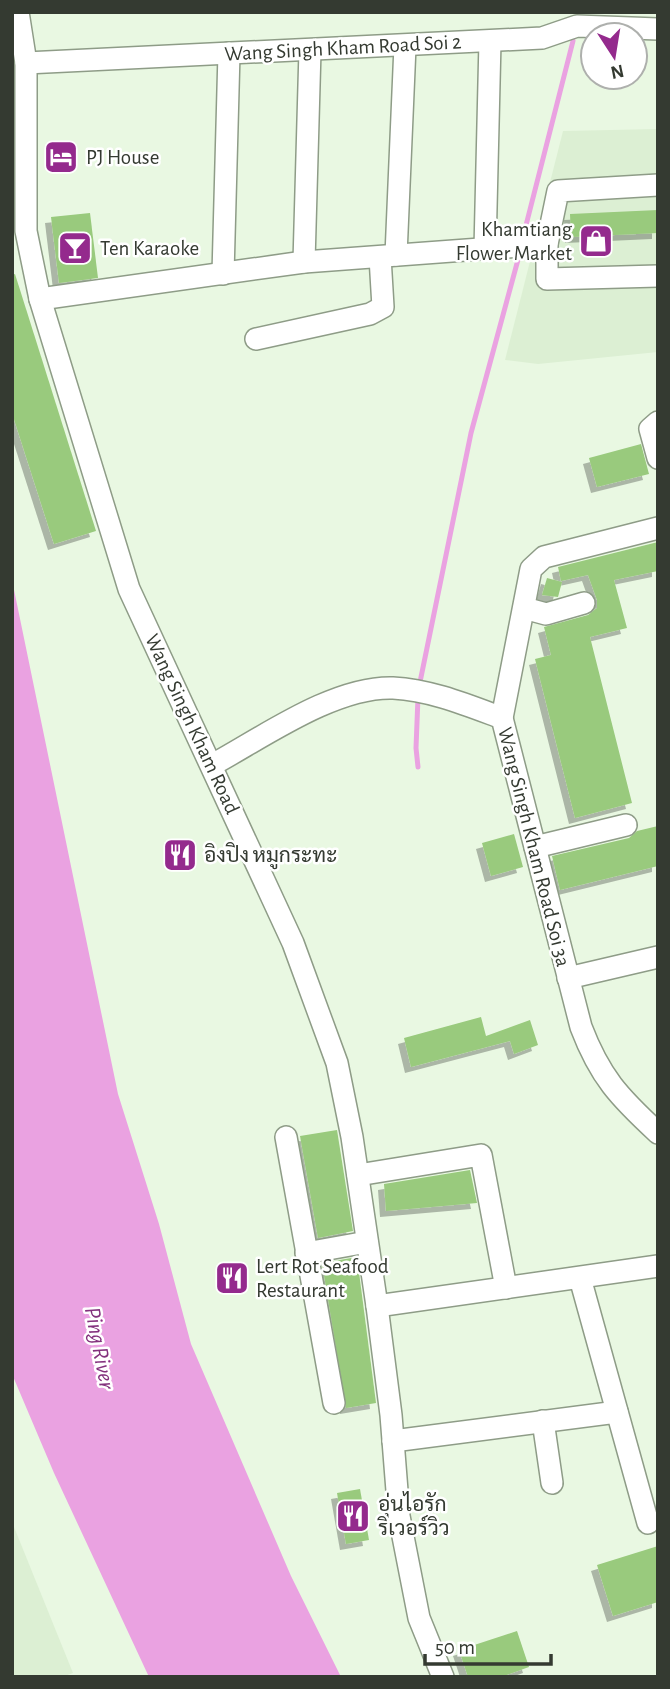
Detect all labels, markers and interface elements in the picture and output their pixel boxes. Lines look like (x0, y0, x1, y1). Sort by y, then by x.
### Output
north arrow (579, 21, 649, 91)
street label: Wang Singh Kham Road Soi 2 (224, 31, 462, 65)
text: N (609, 60, 626, 82)
hotel icon: PJ House (42, 138, 80, 176)
place label: PJ House (86, 147, 159, 168)
place label: Khamtiang Flower Market (456, 219, 573, 264)
shop icon: Khamtiang Flower Market (577, 222, 615, 260)
bar icon: Ten Karaoke (56, 229, 94, 267)
place label: Ten Karaoke (100, 238, 199, 259)
street label: Wang Singh Kham Road (141, 631, 243, 817)
street label: Wang Singh Kham Road Soi 3a (494, 725, 574, 969)
restaurant icon: อิงปิง หมูกระทะ (161, 836, 199, 874)
place label: อิงปิง หมูกระทะ (204, 842, 337, 870)
place label: Lert Rot Seafood Restaurant (256, 1256, 389, 1301)
restaurant icon: Lert Rot Seafood Restaurant (213, 1259, 251, 1297)
water label: Ping River (80, 1305, 118, 1391)
place label: อุ่นไอรัก ริเวอร์วิว (377, 1491, 449, 1539)
restaurant icon: อุ่นไอรัก ริเวอร์วิว (334, 1497, 372, 1535)
scale bar (425, 1622, 551, 1666)
text: 50 m (435, 1637, 475, 1658)

